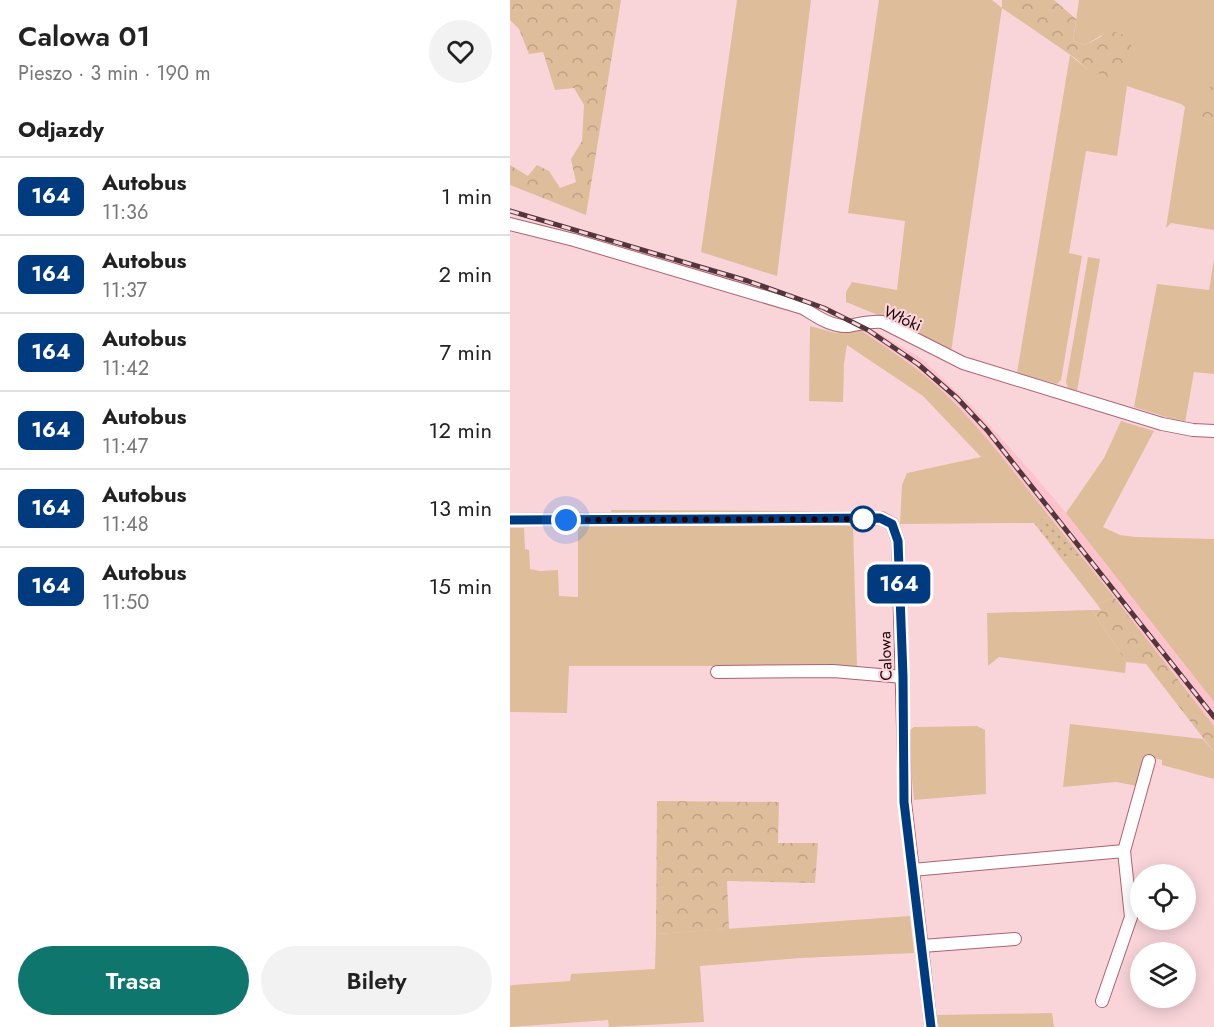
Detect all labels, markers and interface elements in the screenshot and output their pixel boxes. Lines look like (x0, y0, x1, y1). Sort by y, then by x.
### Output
text: Calowa 01 (18, 16, 150, 57)
button: heart (429, 20, 492, 83)
text: Pieszo · 3 min · 190 m (18, 59, 211, 88)
text: Odjazdy (18, 113, 104, 145)
text: Autobus (102, 166, 187, 198)
text: 1 min (441, 180, 492, 212)
text: 164 (31, 181, 71, 211)
text: 11:36 (102, 198, 148, 227)
text: Autobus (102, 244, 187, 276)
text: 2 min (438, 258, 492, 290)
text: 164 (31, 259, 71, 289)
text: 11:37 (102, 276, 147, 305)
street label: Włóki (880, 300, 926, 337)
text: Autobus (102, 322, 187, 354)
text: 7 min (439, 336, 492, 368)
text: 164 (31, 337, 71, 367)
text: 11:42 (102, 354, 149, 383)
text: Autobus (102, 400, 187, 432)
text: 12 min (429, 414, 492, 446)
text: 164 (31, 415, 71, 445)
text: 11:47 (102, 432, 148, 461)
text: Autobus (102, 478, 187, 510)
text: 13 min (429, 492, 492, 524)
text: 164 (31, 493, 71, 523)
your location (551, 505, 581, 535)
unlabelled marker (850, 506, 876, 532)
text: 11:48 (102, 510, 149, 539)
text: Autobus (102, 556, 187, 588)
line badge: 164 (864, 564, 934, 604)
text: 164 (879, 569, 919, 599)
text: 15 min (429, 570, 492, 602)
text: 164 (31, 571, 71, 601)
text: 11:50 (102, 588, 149, 617)
street label: Calowa (873, 631, 898, 681)
map controls (1130, 864, 1196, 1008)
button: locate (1130, 864, 1196, 930)
button: layers (1130, 942, 1196, 1008)
button: Trasa (18, 946, 249, 1015)
button: Bilety (261, 946, 492, 1015)

